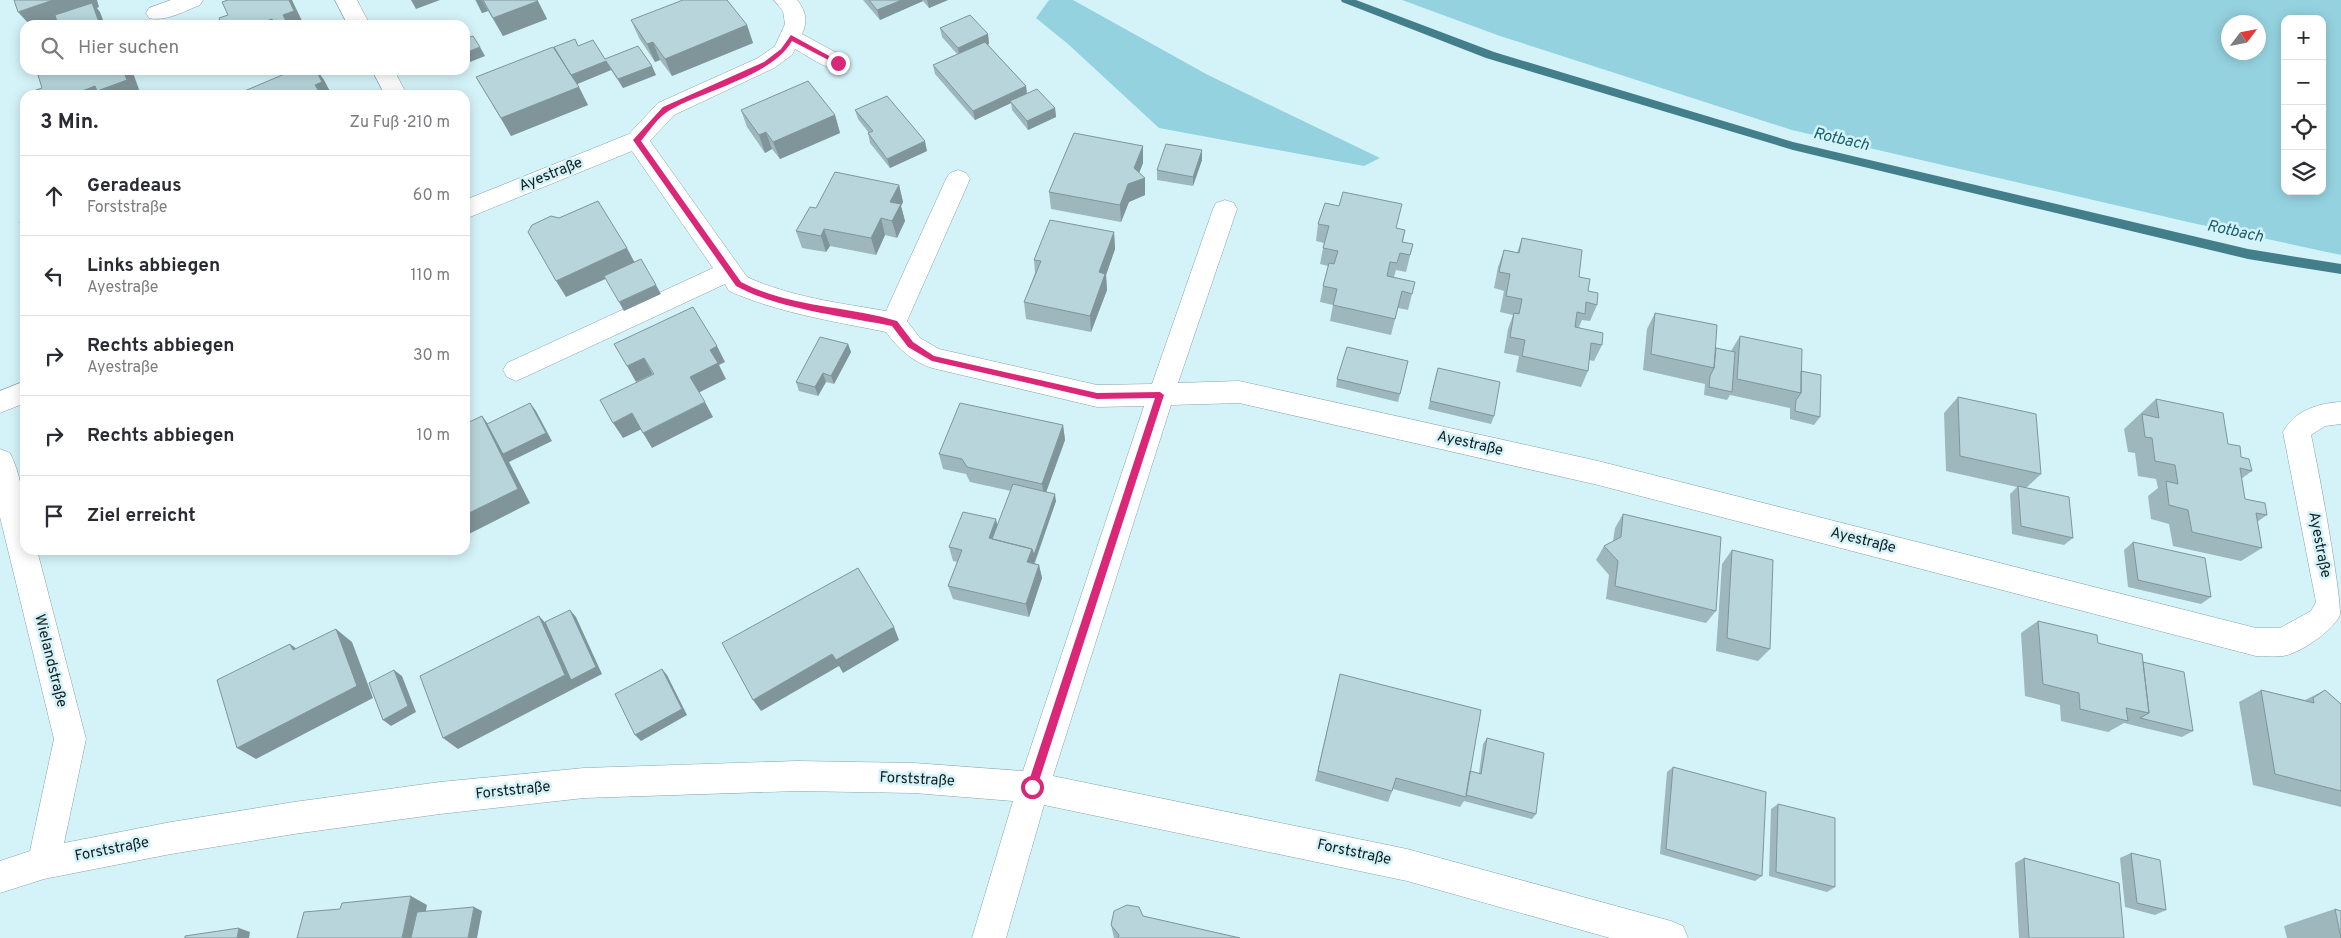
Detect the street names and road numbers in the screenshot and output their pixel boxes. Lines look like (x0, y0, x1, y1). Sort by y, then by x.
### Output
street label: Ayestraße (516, 154, 586, 196)
street label: Ayestraße (1435, 427, 1505, 461)
street label: Ayestraße (2303, 510, 2335, 580)
street label: Ayestraße (1828, 524, 1898, 558)
street label: Wielandstraße (29, 612, 71, 710)
street label: Forststraße (879, 769, 955, 791)
street label: Forststraße (475, 778, 551, 804)
street label: Forststraße (73, 833, 151, 867)
street label: Forststraße (1315, 836, 1393, 870)

